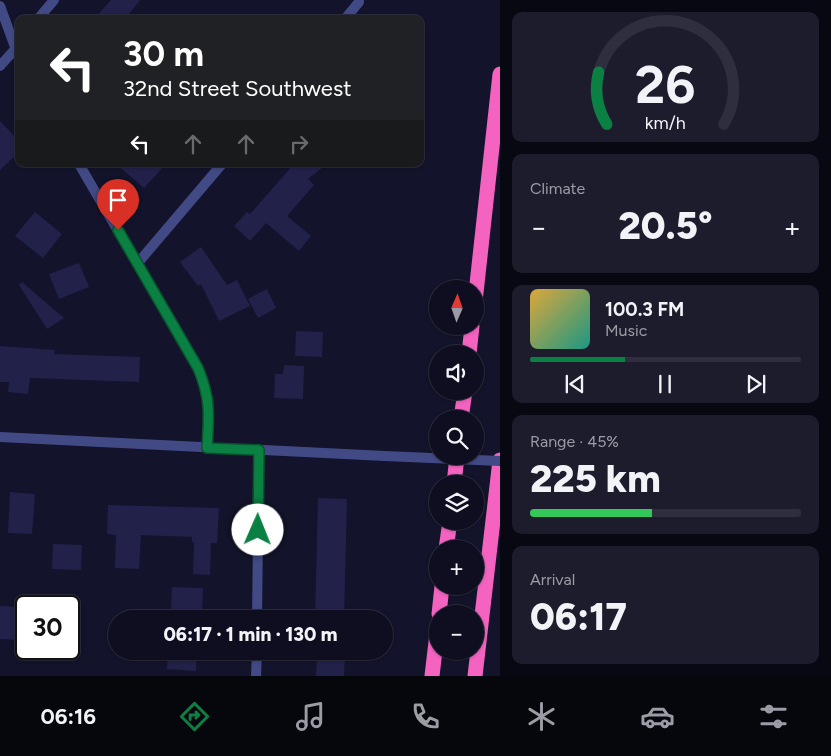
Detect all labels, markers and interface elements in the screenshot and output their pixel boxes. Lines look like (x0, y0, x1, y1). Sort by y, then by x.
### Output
text: 30 m (123, 33, 204, 75)
icon: left (40, 35, 105, 100)
text: 26 (635, 54, 696, 116)
text: 32nd Street Southwest (123, 75, 351, 102)
text: km/h (645, 112, 686, 133)
icon: left (126, 130, 154, 158)
icon: ahead (179, 130, 207, 158)
icon: ahead (232, 130, 260, 158)
icon: right (285, 130, 313, 158)
pin (97, 179, 139, 230)
text: Climate (530, 179, 585, 198)
icon: arrive (104, 186, 132, 214)
text: 20.5° (618, 203, 713, 249)
text: − (530, 210, 547, 244)
text: + (784, 210, 801, 244)
north arrow (429, 280, 484, 335)
map controls (429, 280, 484, 660)
text: 100.3 FM (605, 298, 684, 321)
text: Music (605, 321, 647, 340)
button: sound (429, 345, 484, 400)
icon: previous (561, 370, 589, 398)
icon: pause (651, 370, 679, 398)
icon: next (742, 370, 770, 398)
button: search (429, 410, 484, 465)
text: Range · 45% (530, 432, 619, 451)
text: 225 km (530, 456, 661, 502)
button: layers (429, 475, 484, 530)
position arrow (231, 503, 283, 555)
button: + (429, 540, 484, 595)
text: Arrival (530, 570, 575, 589)
text: 06:17 (530, 594, 627, 640)
speed limit sign: 30 (15, 595, 80, 660)
button: − (429, 605, 484, 660)
text: 06:17 · 1 min · 130 m (163, 623, 338, 646)
icon: directions (177, 699, 212, 734)
icon: music (293, 699, 328, 734)
icon: phone (408, 699, 443, 734)
icon: climate (524, 699, 559, 734)
icon: car (640, 699, 675, 734)
icon: filters (756, 699, 791, 734)
text: 06:16 (40, 703, 96, 730)

